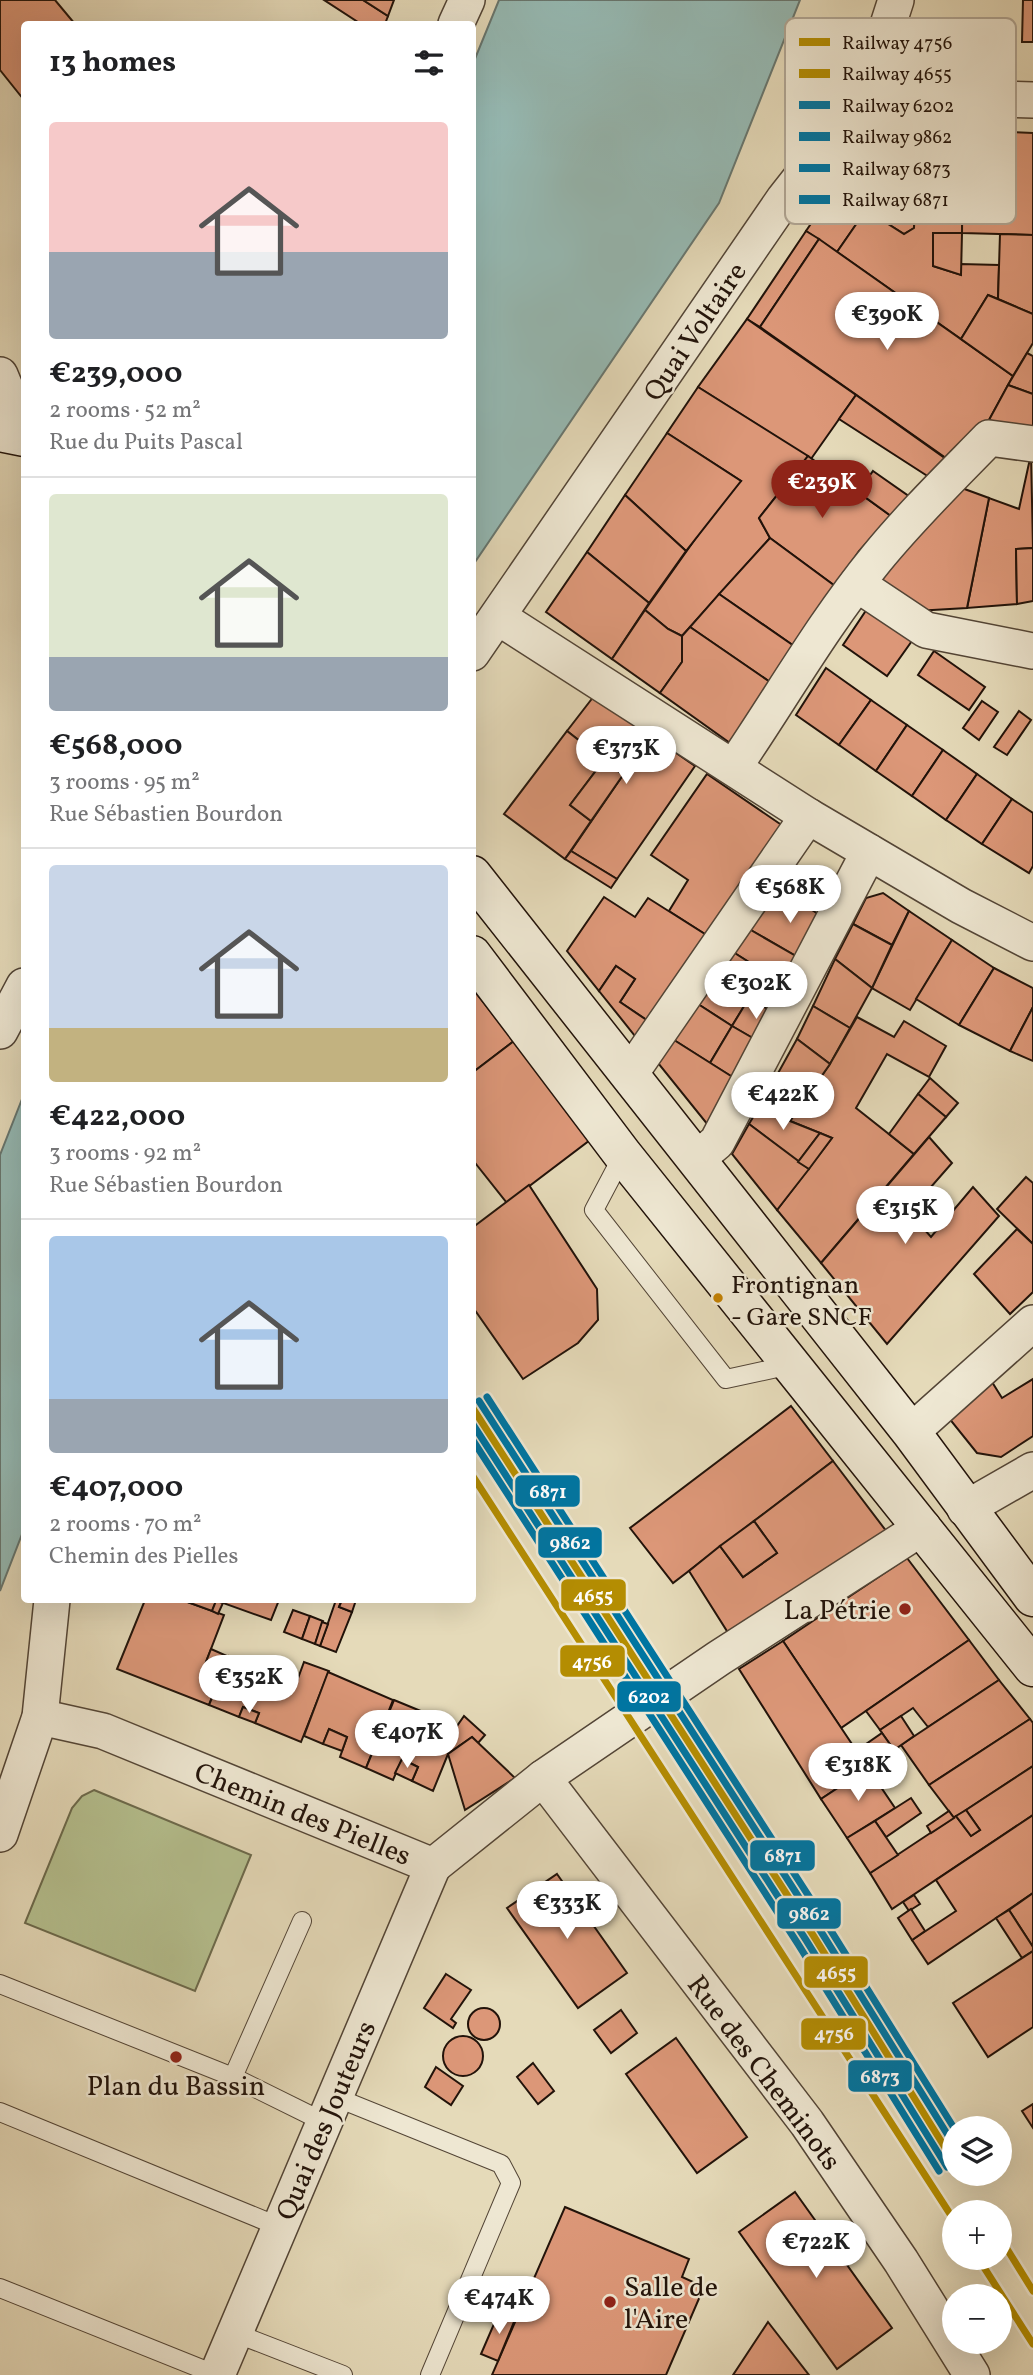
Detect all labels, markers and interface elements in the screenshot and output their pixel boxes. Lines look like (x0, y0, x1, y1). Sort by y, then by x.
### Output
legend (785, 18, 1016, 224)
text: Railway 4756 (842, 31, 952, 57)
text: 13 homes (49, 42, 176, 84)
icon: filters (410, 44, 448, 82)
text: Railway 4655 (842, 62, 952, 88)
text: Railway 6202 (842, 94, 954, 120)
text: Railway 9862 (842, 125, 952, 151)
text: Railway 6873 (842, 157, 951, 183)
icon: home (186, 168, 312, 294)
text: Railway 6871 (842, 188, 949, 214)
street label: Quai Voltaire (635, 255, 757, 410)
pin: €390K (838, 292, 936, 352)
text: €390K (851, 299, 923, 331)
text: €239,000 (49, 353, 182, 395)
text: 2 rooms · 52 m² (49, 395, 201, 427)
text: Rue du Puits Pascal (49, 427, 243, 459)
pin: €239K (773, 461, 871, 520)
text: €239K (787, 467, 857, 499)
icon: home (186, 540, 312, 666)
text: €568,000 (49, 725, 183, 767)
pin: €373K (577, 726, 675, 786)
text: €373K (592, 733, 660, 765)
text: 3 rooms · 95 m² (49, 767, 200, 799)
text: Rue Sébastien Bourdon (49, 799, 283, 831)
pin: €568K (741, 866, 839, 925)
text: €568K (755, 872, 825, 904)
icon: home (186, 911, 312, 1037)
pin: €302K (707, 962, 805, 1021)
text: €302K (720, 968, 792, 1000)
pin: €422K (734, 1072, 832, 1132)
text: €422K (747, 1079, 819, 1111)
text: €422,000 (49, 1096, 185, 1138)
text: 3 rooms · 92 m² (49, 1138, 201, 1170)
text: Rue Sébastien Bourdon (49, 1170, 283, 1202)
pin: €315K (856, 1186, 954, 1246)
text: €315K (872, 1193, 938, 1225)
place label: Frontignan - Gare SNCF (731, 1268, 872, 1336)
icon: home (186, 1282, 312, 1408)
marker: Frontignan - Gare SNCF (711, 1291, 725, 1305)
text: €407,000 (49, 1467, 183, 1509)
line badge: 6871 (514, 1474, 581, 1508)
text: 6871 (529, 1480, 567, 1506)
text: 2 rooms · 70 m² (49, 1509, 202, 1541)
line badge: 9862 (537, 1526, 603, 1559)
text: 9862 (549, 1531, 591, 1557)
text: Chemin des Pielles (49, 1541, 238, 1573)
line badge: 4655 (560, 1578, 627, 1612)
text: 4655 (573, 1584, 613, 1610)
place label: La Pétrie (784, 1592, 891, 1631)
marker: La Pétrie (897, 1601, 913, 1617)
line badge: 4756 (559, 1644, 626, 1678)
text: 4756 (572, 1650, 612, 1676)
pin: €352K (200, 1656, 298, 1715)
text: €352K (215, 1662, 283, 1694)
line badge: 6202 (616, 1680, 682, 1713)
text: 6202 (628, 1685, 670, 1711)
pin: €407K (358, 1710, 456, 1770)
text: €407K (371, 1717, 443, 1749)
pin: €318K (809, 1744, 907, 1803)
text: €318K (824, 1750, 892, 1782)
street label: Chemin des Pielles (188, 1754, 416, 1877)
line badge: 6871 (749, 1839, 816, 1872)
text: 6871 (764, 1844, 802, 1870)
pin: €333K (518, 1882, 616, 1941)
text: €333K (533, 1888, 601, 1920)
line badge: 9862 (776, 1897, 842, 1930)
text: 9862 (788, 1902, 830, 1928)
line badge: 4655 (803, 1955, 869, 1989)
text: 4655 (816, 1961, 856, 1987)
street label: Rue des Cheminots (677, 1968, 849, 2179)
street label: Quai des Jouteurs (268, 2015, 387, 2227)
line badge: 4756 (800, 2017, 867, 2051)
text: 4756 (814, 2022, 854, 2048)
marker: Plan du Bassin (168, 2049, 184, 2065)
line badge: 6873 (847, 2059, 913, 2093)
text: 6873 (860, 2065, 900, 2091)
place label: Plan du Bassin (87, 2068, 265, 2107)
map controls (942, 2116, 1012, 2354)
button: layers (942, 2116, 1012, 2186)
button: + (942, 2200, 1012, 2270)
pin: €722K (767, 2220, 865, 2280)
text: €722K (782, 2227, 850, 2259)
place label: Salle de l'Aire (624, 2269, 718, 2340)
pin: €474K (450, 2276, 548, 2336)
text: €474K (464, 2283, 534, 2315)
button: − (942, 2284, 1012, 2354)
marker: Salle de l'Aire (602, 2294, 618, 2310)

